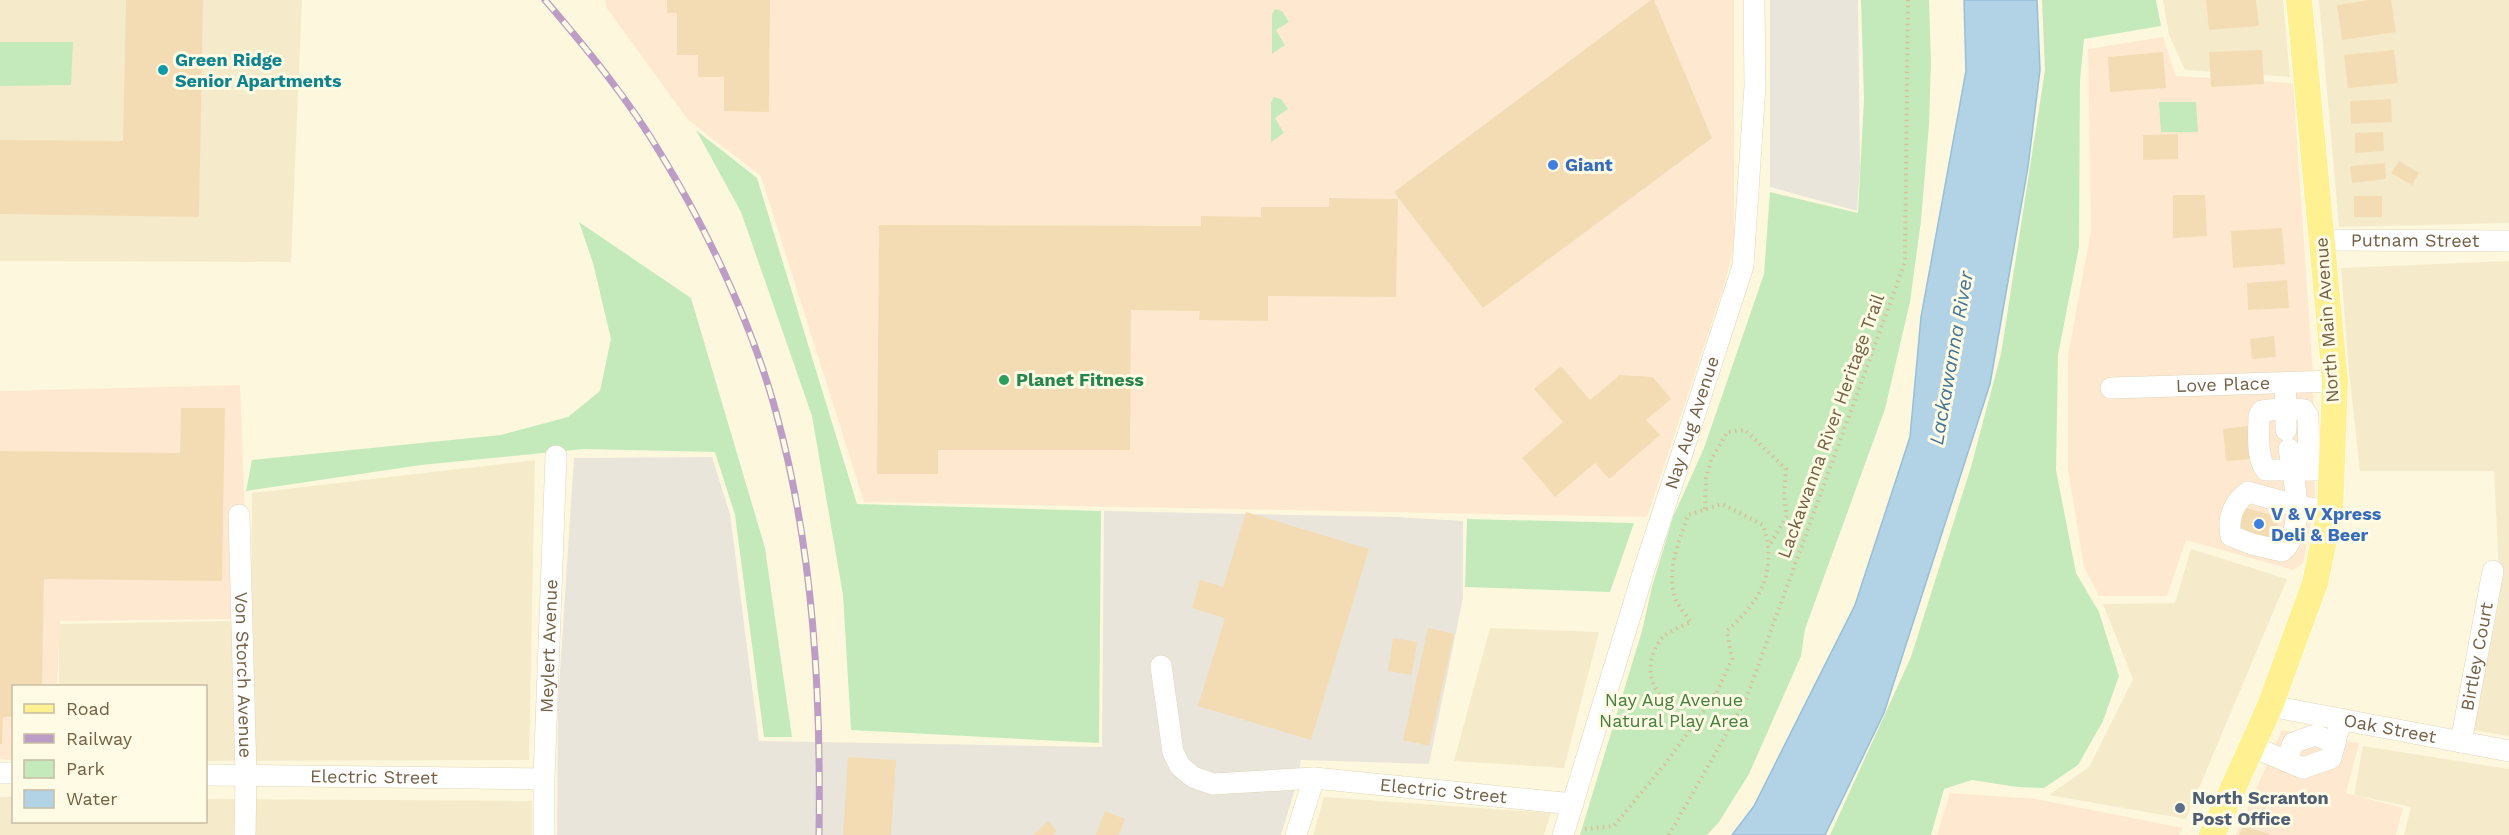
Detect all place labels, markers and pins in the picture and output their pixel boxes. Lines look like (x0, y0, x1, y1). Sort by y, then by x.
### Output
place label: Green Ridge Senior Apartments (175, 49, 342, 91)
marker: Green Ridge Senior Apartments (156, 63, 170, 77)
place label: Giant (1565, 154, 1613, 175)
marker: Giant (1546, 158, 1560, 172)
place label: Planet Fitness (1016, 369, 1144, 390)
marker: Planet Fitness (997, 373, 1011, 387)
place label: V & V Xpress Deli & Beer (2271, 503, 2382, 545)
marker: V & V Xpress Deli & Beer (2252, 517, 2266, 531)
place label: North Scranton Post Office (2192, 787, 2329, 829)
marker: North Scranton Post Office (2173, 801, 2187, 815)

